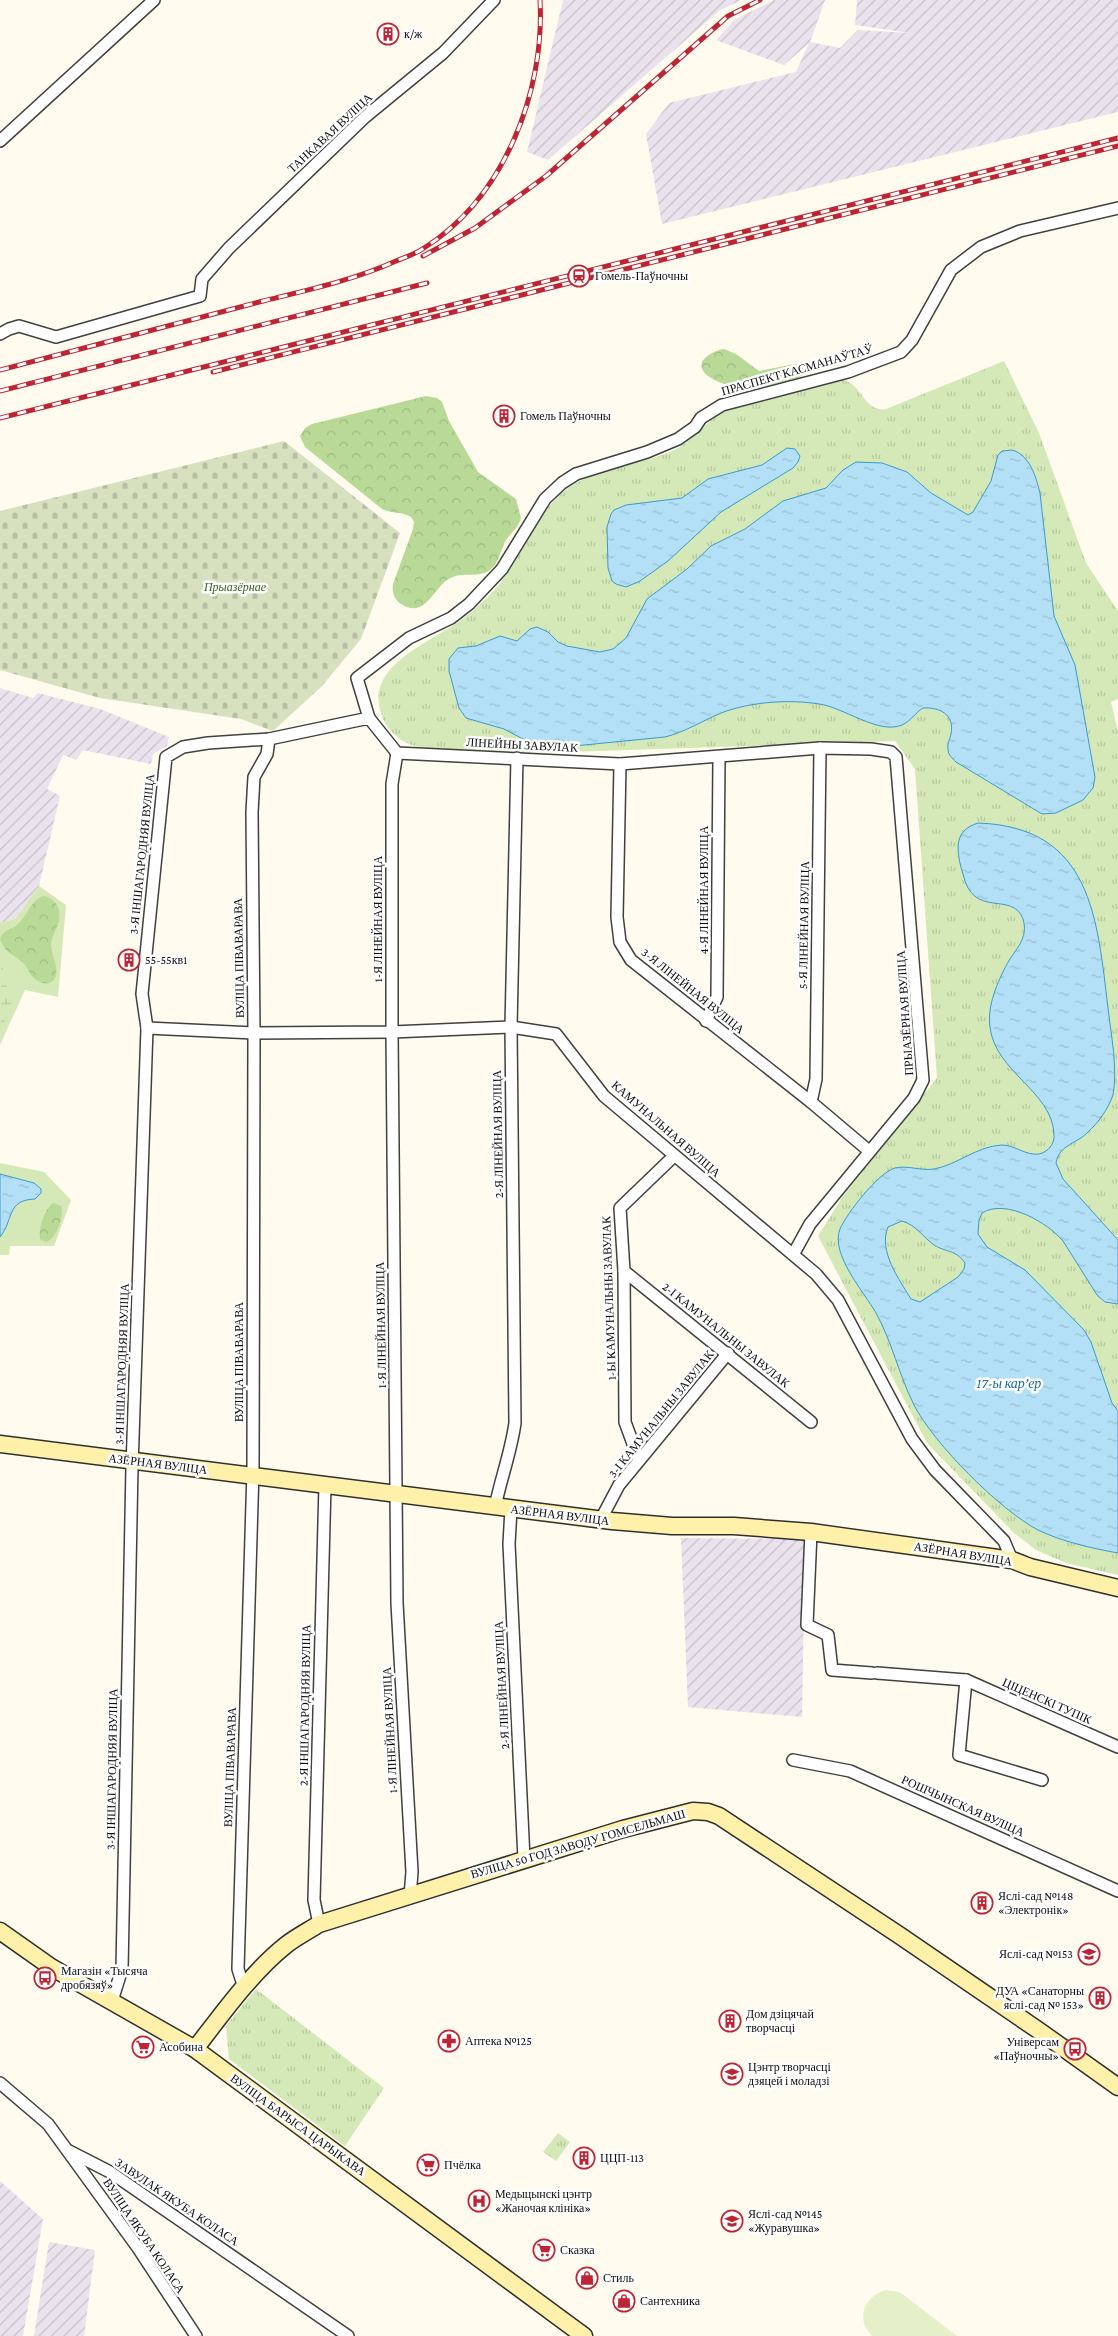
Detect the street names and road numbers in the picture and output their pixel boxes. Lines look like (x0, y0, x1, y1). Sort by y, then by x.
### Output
street label: ТАНКАВАЯ ВУЛІЦА (285, 90, 375, 176)
street label: ПРАСПЕКТ КАСМАНАЎТАЎ (720, 342, 875, 398)
street label: ЛІНЕЙНЫ ЗАВУЛАК (466, 735, 579, 755)
street label: 3-Я ІНШАГАРОДНЯЯ ВУЛІЦА (127, 773, 157, 935)
street label: 4-Я ЛІНЕЙНАЯ ВУЛІЦА (697, 825, 711, 954)
street label: 1-Я ЛІНЕЙНАЯ ВУЛІЦА (371, 855, 385, 982)
street label: 5-Я ЛІНЕЙНАЯ ВУЛІЦА (796, 860, 812, 989)
street label: ВУЛІЦА ПІВАВАРАВА (231, 898, 247, 1018)
street label: 3-Я ЛІНЕЙНАЯ ВУЛІЦА (639, 945, 748, 1037)
street label: ПРЫАЗЁРНАЯ ВУЛІЦА (894, 950, 916, 1076)
street label: 2-Я ЛІНЕЙНАЯ ВУЛІЦА (490, 1069, 506, 1198)
street label: КАМУНАЛЬНАЯ ВУЛІЦА (609, 1078, 723, 1180)
street label: 1-Ы КАМУНАЛЬНЫ ЗАВУЛАК (599, 1215, 619, 1380)
street label: 1-Я ЛІНЕЙНАЯ ВУЛІЦА (373, 1261, 389, 1388)
street label: 2-І КАМУНАЛЬНЫ ЗАВУЛАК (660, 1279, 793, 1391)
street label: 3-Я ІНШАГАРОДНЯЯ ВУЛІЦА (112, 1283, 132, 1445)
street label: ВУЛІЦА ПІВАВАРАВА (232, 1302, 246, 1422)
street label: 3-І КАМУНАЛЬНЫ ЗАВУЛАК (605, 1347, 717, 1480)
street label: АЗЁРНАЯ ВУЛІЦА (108, 1451, 209, 1477)
street label: АЗЁРНАЯ ВУЛІЦА (510, 1502, 611, 1528)
street label: АЗЁРНАЯ ВУЛІЦА (913, 1539, 1014, 1569)
street label: 2-Я ЛІНЕЙНАЯ ВУЛІЦА (492, 1620, 512, 1749)
street label: 2-Я ІНШАГАРОДНЯЯ ВУЛІЦА (297, 1624, 313, 1786)
street label: 1-Я ЛІНЕЙНАЯ ВУЛІЦА (380, 1666, 400, 1794)
street label: ЦІЦЕНСКІ ТУПІК (1000, 1675, 1095, 1727)
street label: 3-Я ІНШАГАРОДНЯЯ ВУЛІЦА (104, 1688, 120, 1850)
street label: ВУЛІЦА ПІВАВАРАВА (221, 1706, 239, 1827)
street label: РОШЧЫНСКАЯ ВУЛІЦА (899, 1773, 1027, 1840)
street label: ВУЛІЦА 50 ГОД ЗАВОДУ ГОМСЕЛЬМАШ (469, 1807, 687, 1881)
street label: ВУЛІЦА БАРЫСА ЦАРЫКАВА (228, 2071, 369, 2179)
street label: ЗАВУЛАК ЯКУБА КОЛАСА (113, 2155, 242, 2249)
street label: ВУЛІЦА ЯКУБА КОЛАСА (100, 2176, 188, 2297)

